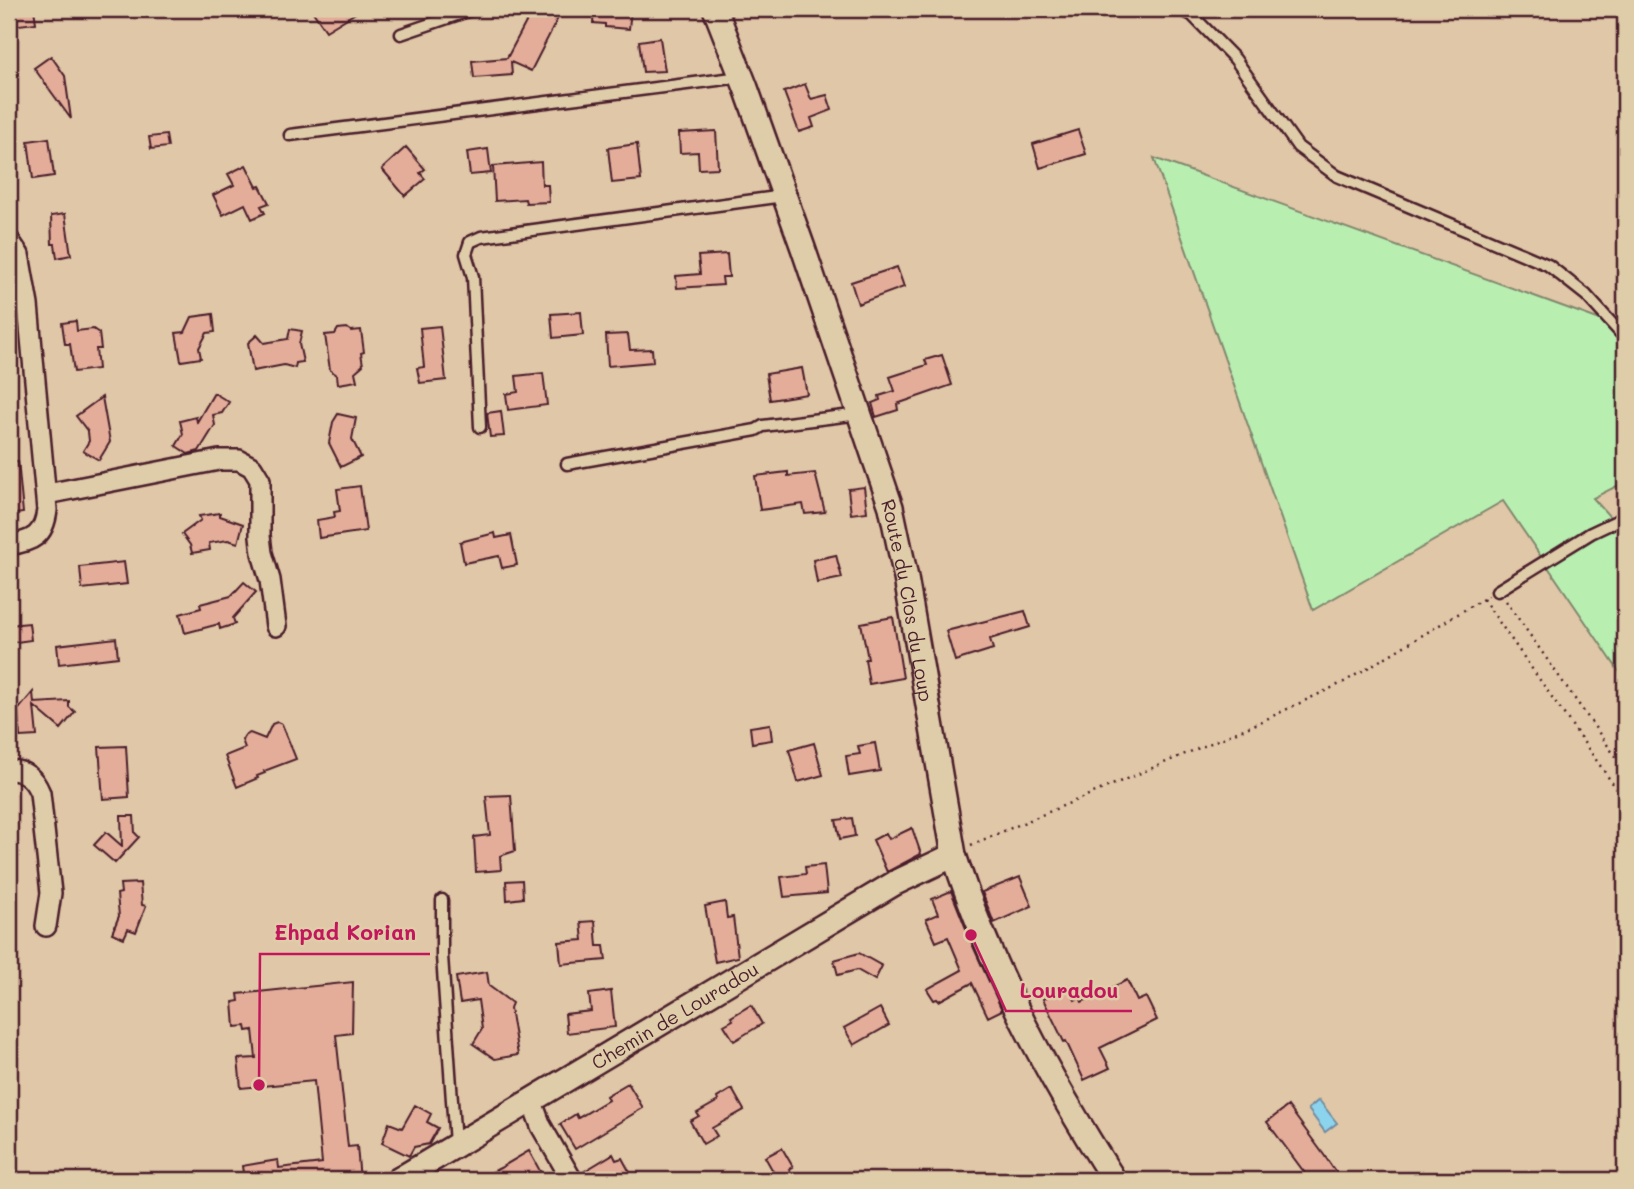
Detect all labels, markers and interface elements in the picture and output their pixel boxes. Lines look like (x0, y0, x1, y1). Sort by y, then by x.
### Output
street label: Route du Clos du Loup (877, 495, 940, 703)
callout: Ehpad Korian (260, 912, 430, 954)
text: Ehpad Korian (274, 918, 416, 945)
street label: Chemin de Louradou (586, 955, 763, 1074)
callout: Louradou (1006, 969, 1132, 1011)
text: Louradou (1020, 976, 1118, 1003)

